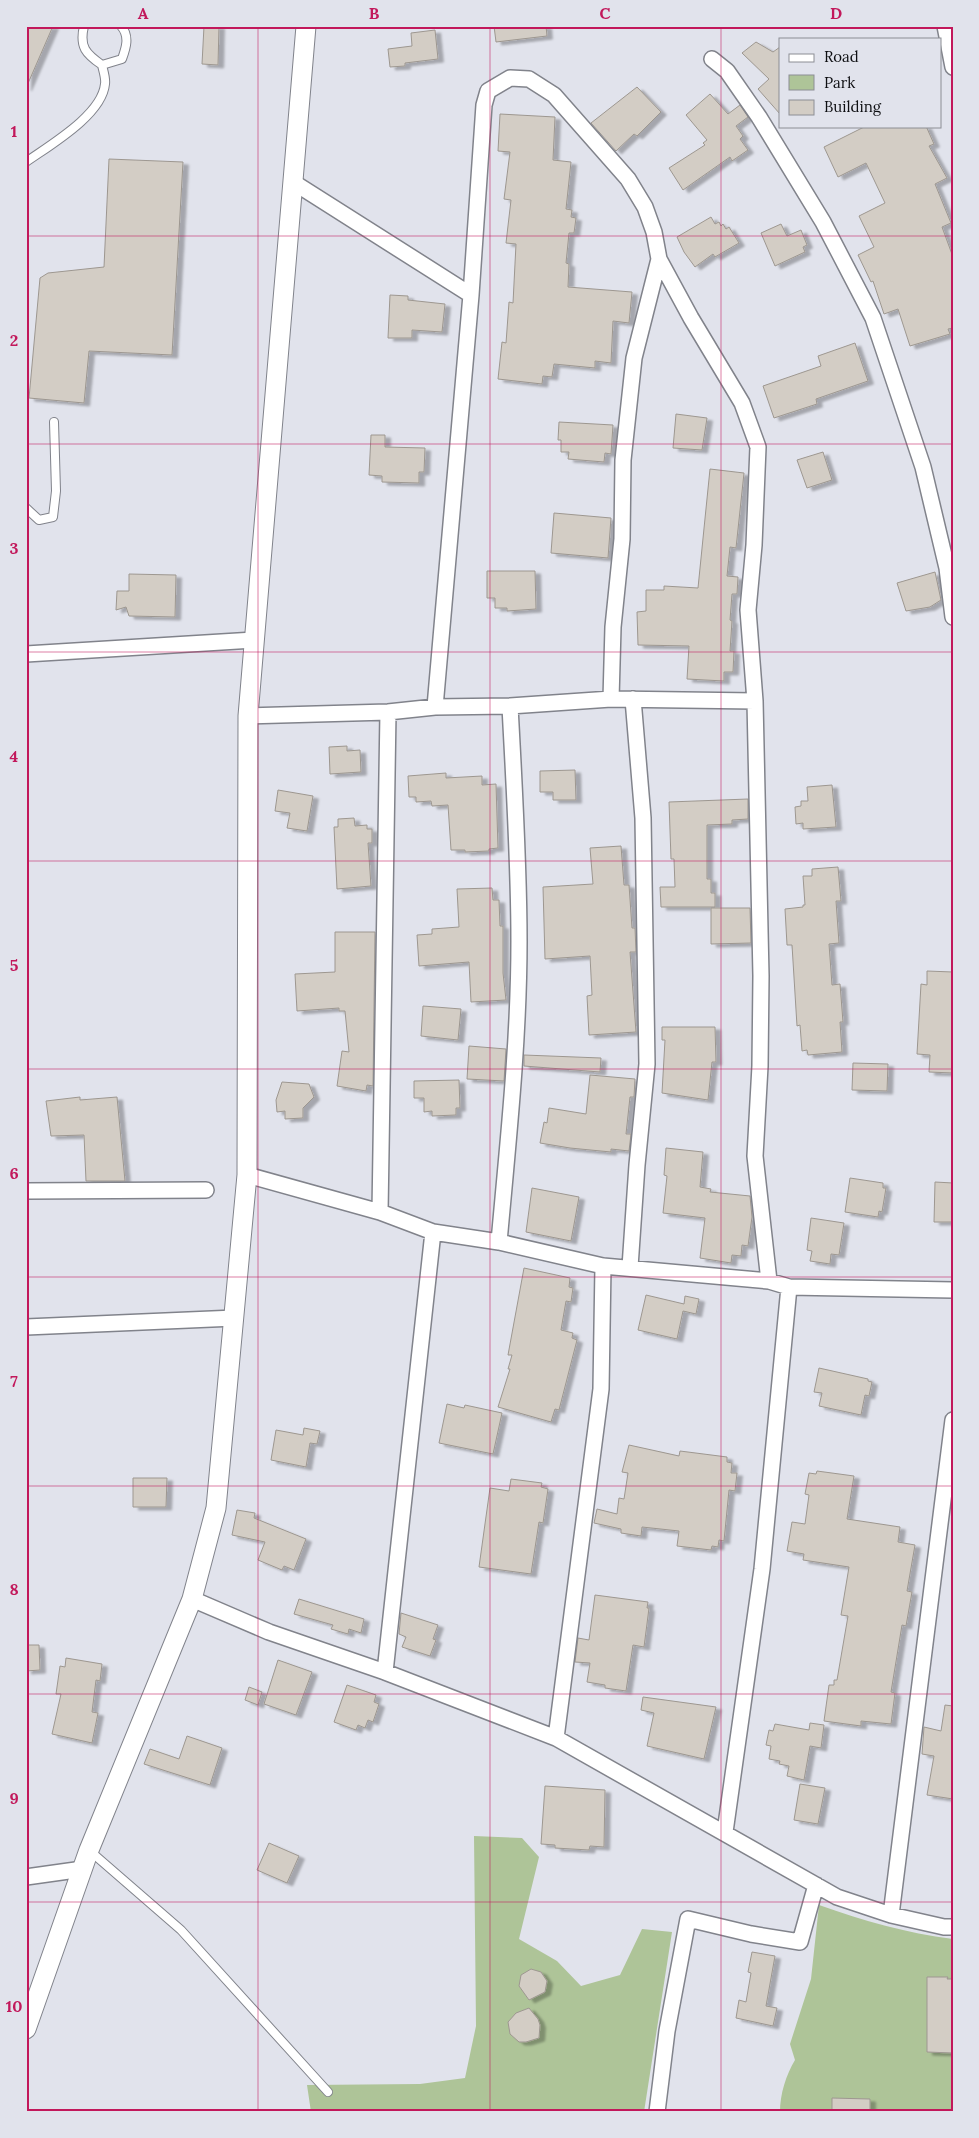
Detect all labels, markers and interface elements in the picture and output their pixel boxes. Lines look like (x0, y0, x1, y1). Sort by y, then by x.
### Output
text: A (138, 3, 149, 23)
text: B (369, 3, 380, 23)
text: C (599, 3, 611, 23)
text: D (830, 3, 842, 23)
legend (779, 38, 942, 128)
text: Road (824, 47, 859, 66)
text: Park (824, 73, 855, 92)
text: Building (824, 97, 882, 116)
text: 1 (11, 121, 17, 141)
text: 2 (10, 330, 18, 350)
text: 3 (10, 538, 19, 558)
text: 4 (10, 746, 19, 766)
text: 5 (10, 955, 19, 975)
text: 6 (9, 1163, 19, 1183)
text: 7 (10, 1371, 18, 1391)
text: 8 (9, 1579, 19, 1599)
text: 9 (9, 1788, 19, 1808)
text: 10 (6, 1996, 22, 2016)

